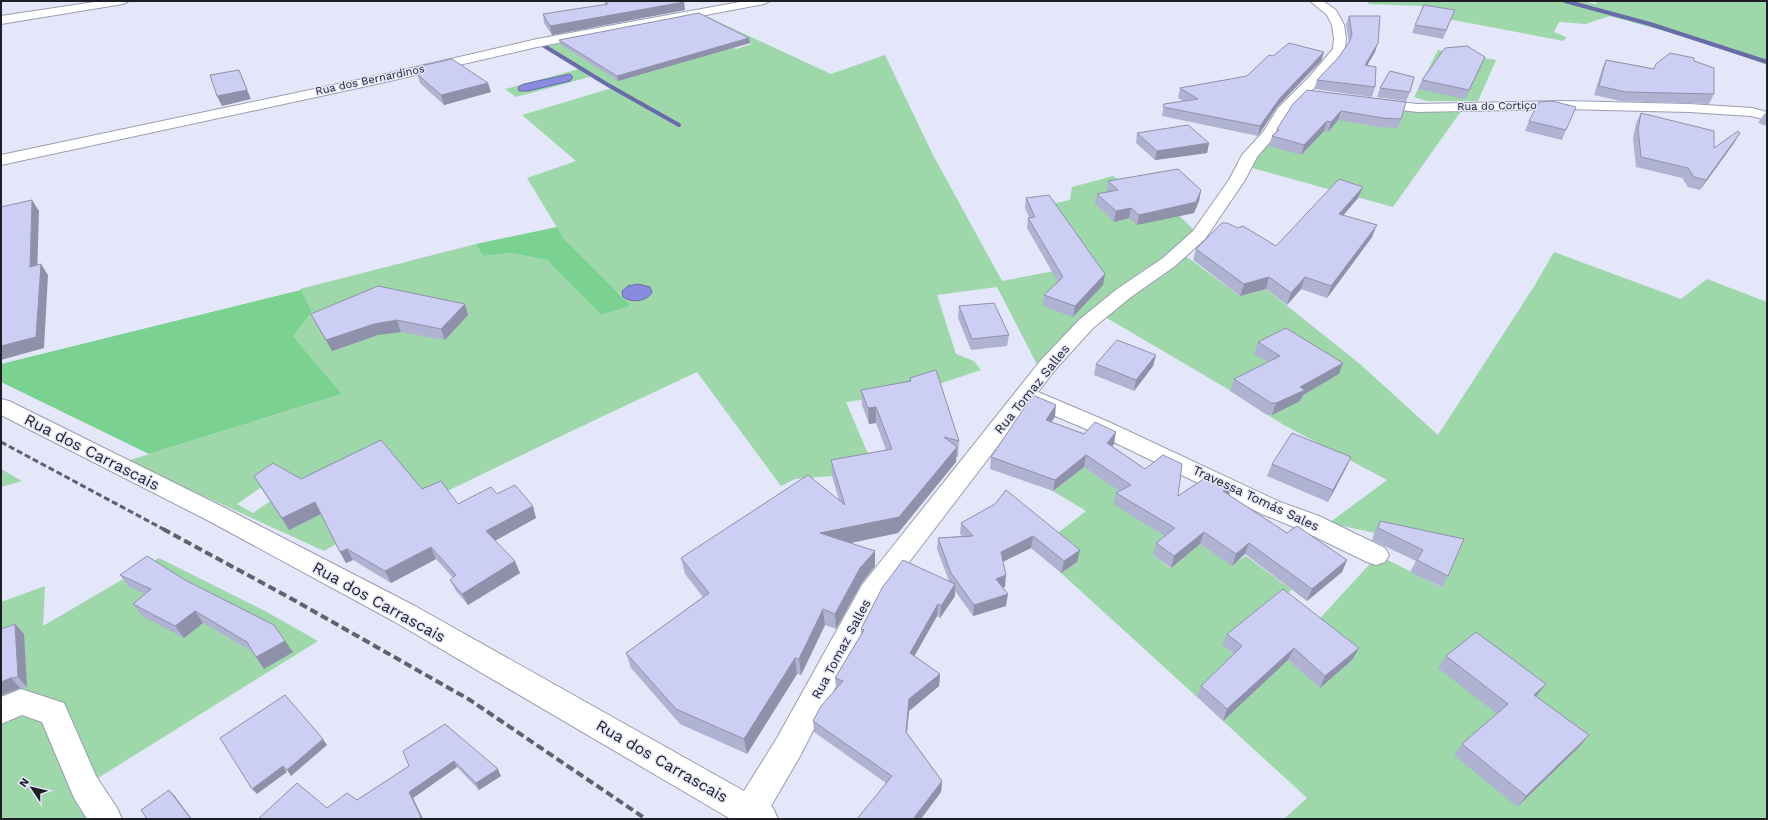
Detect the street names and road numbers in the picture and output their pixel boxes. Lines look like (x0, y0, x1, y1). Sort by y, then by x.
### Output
street label: Rua dos Bernardinos (314, 62, 426, 98)
street label: Rua do Cortiço (1457, 99, 1537, 113)
street label: Rua Tomaz Salles (991, 341, 1073, 437)
street label: Rua dos Carrascais (21, 410, 163, 494)
street label: Travessa Tomás Sales (1191, 462, 1322, 534)
street label: Rua dos Carrascais (309, 558, 449, 646)
street label: Rua Tomaz Salles (808, 596, 874, 701)
street label: Rua dos Carrascais (593, 716, 731, 806)

